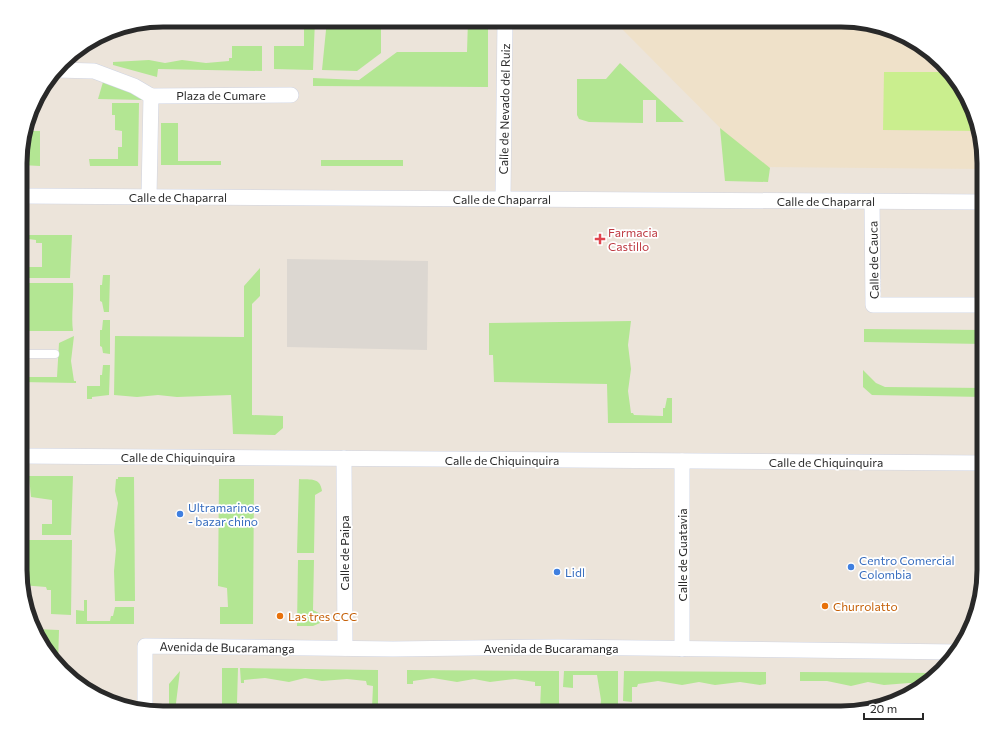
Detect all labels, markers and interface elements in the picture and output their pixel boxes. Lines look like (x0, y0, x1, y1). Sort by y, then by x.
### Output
street label: Calle de Nevado del Ruiz (496, 43, 512, 175)
street label: Plaza de Cumare (176, 88, 266, 102)
street label: Calle de Chaparral (129, 190, 227, 204)
street label: Calle de Chaparral (453, 192, 551, 206)
street label: Calle de Chaparral (777, 194, 875, 208)
street label: Calle de Cauca (865, 221, 881, 299)
place label: Farmacia Castillo (608, 225, 658, 253)
marker: Farmacia Castillo (595, 234, 605, 244)
street label: Calle de Chiquinquira (121, 450, 235, 464)
street label: Calle de Chiquinquira (445, 453, 559, 467)
street label: Calle de Chiquinquira (769, 455, 883, 469)
place label: Ultramarinos - bazar chino (188, 500, 260, 528)
street label: Calle de Guatavia (675, 508, 689, 602)
marker: Ultramarinos - bazar chino (175, 509, 185, 519)
street label: Calle de Paipa (337, 515, 351, 591)
place label: Centro Comercial Colombia (859, 553, 955, 581)
marker: Centro Comercial Colombia (846, 562, 856, 572)
place label: Lidl (565, 565, 585, 579)
marker: Lidl (552, 567, 562, 577)
place label: Churrolatto (833, 599, 898, 613)
marker: Churrolatto (820, 601, 830, 611)
place label: Las tres CCC (288, 609, 357, 623)
marker: Las tres CCC (275, 611, 285, 621)
street label: Avenida de Bucaramanga (159, 639, 295, 655)
street label: Avenida de Bucaramanga (483, 641, 619, 655)
scale bar (864, 695, 923, 721)
text: 20 m (870, 701, 897, 715)

